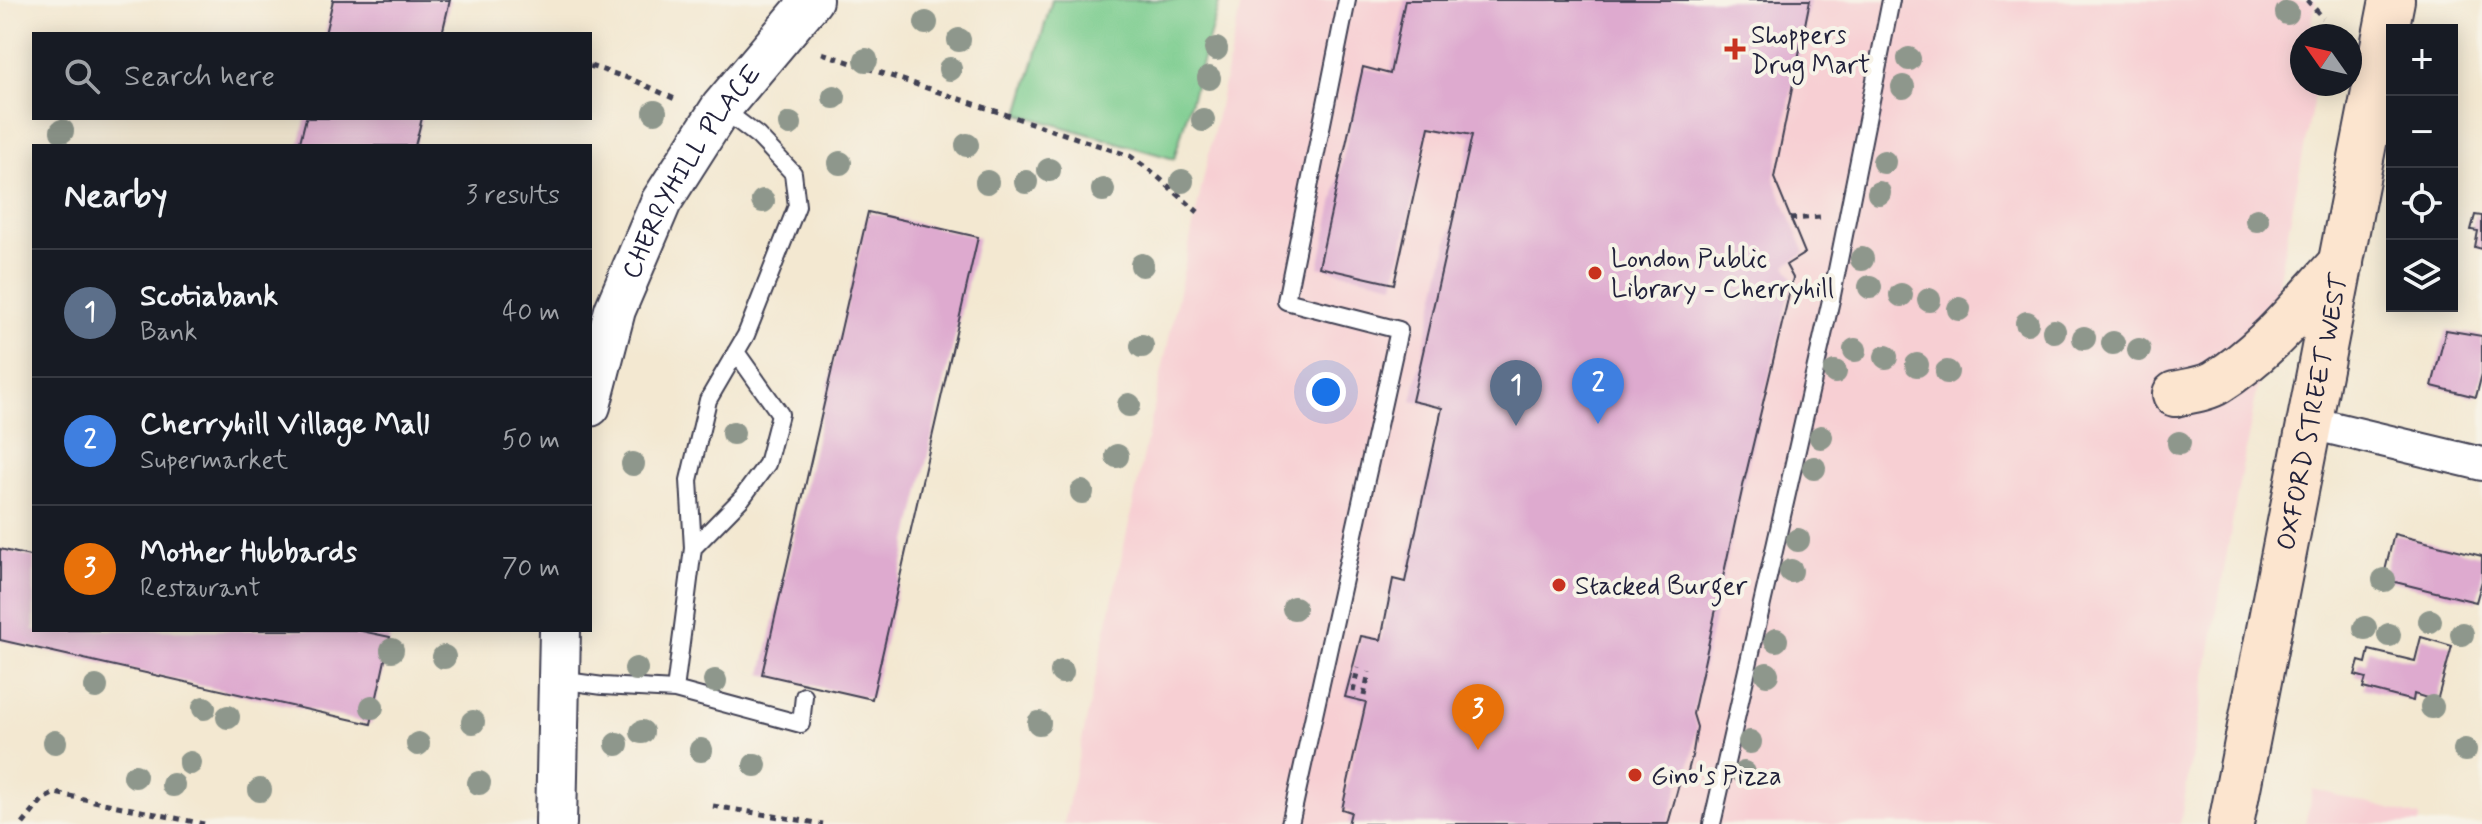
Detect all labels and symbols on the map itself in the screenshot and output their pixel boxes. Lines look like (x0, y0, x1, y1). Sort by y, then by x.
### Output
place label: Shoppers Drug Mart (1751, 19, 1870, 85)
north arrow (2290, 24, 2362, 96)
marker: Shoppers Drug Mart (1726, 40, 1744, 58)
street label: CHERRYHILL PLACE (615, 58, 770, 284)
place label: London Public Library - Cherryhill (1611, 243, 1834, 307)
marker: London Public Library - Cherryhill (1586, 264, 1604, 282)
street label: OXFORD STREET WEST (2270, 270, 2357, 553)
pin: 2 (1572, 358, 1624, 424)
pin: 1 (1490, 360, 1542, 426)
your location (1306, 372, 1346, 412)
place label: Stacked Burger (1575, 570, 1748, 607)
marker: Stacked Burger (1550, 576, 1568, 594)
pin: 3 (1452, 684, 1504, 750)
place label: Gino's Pizza (1651, 760, 1782, 794)
marker: Gino's Pizza (1626, 766, 1644, 784)

